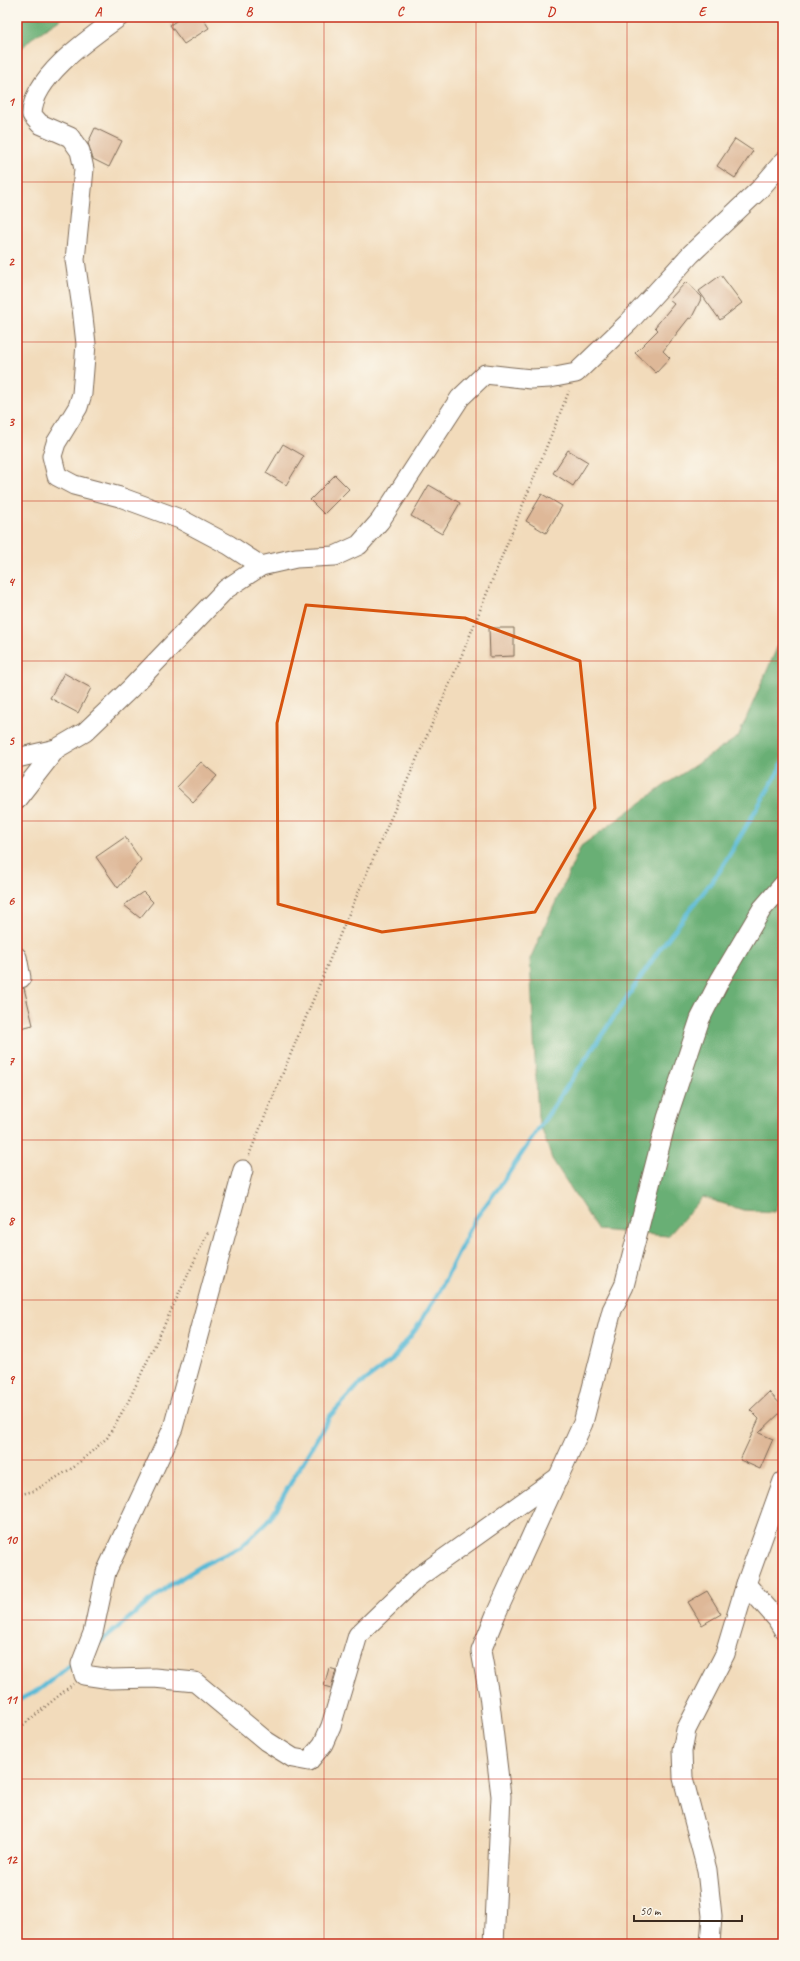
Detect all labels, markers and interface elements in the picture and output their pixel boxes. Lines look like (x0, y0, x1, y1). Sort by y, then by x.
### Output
text: A (95, 4, 103, 20)
text: B (246, 4, 254, 20)
text: C (397, 4, 405, 20)
text: D (547, 4, 556, 20)
text: E (699, 4, 708, 20)
text: 1 (8, 94, 16, 110)
text: 2 (8, 254, 15, 270)
text: 3 (8, 414, 15, 430)
text: 4 (8, 574, 16, 590)
text: 5 (8, 733, 15, 749)
text: 6 (8, 893, 15, 909)
text: 7 (8, 1053, 15, 1069)
text: 8 (8, 1213, 16, 1229)
text: 9 (8, 1372, 15, 1388)
text: 10 (5, 1532, 18, 1548)
text: 11 (5, 1692, 19, 1708)
text: 12 (5, 1852, 18, 1868)
scale bar (634, 1897, 742, 1923)
text: 50 m (640, 1903, 662, 1919)

